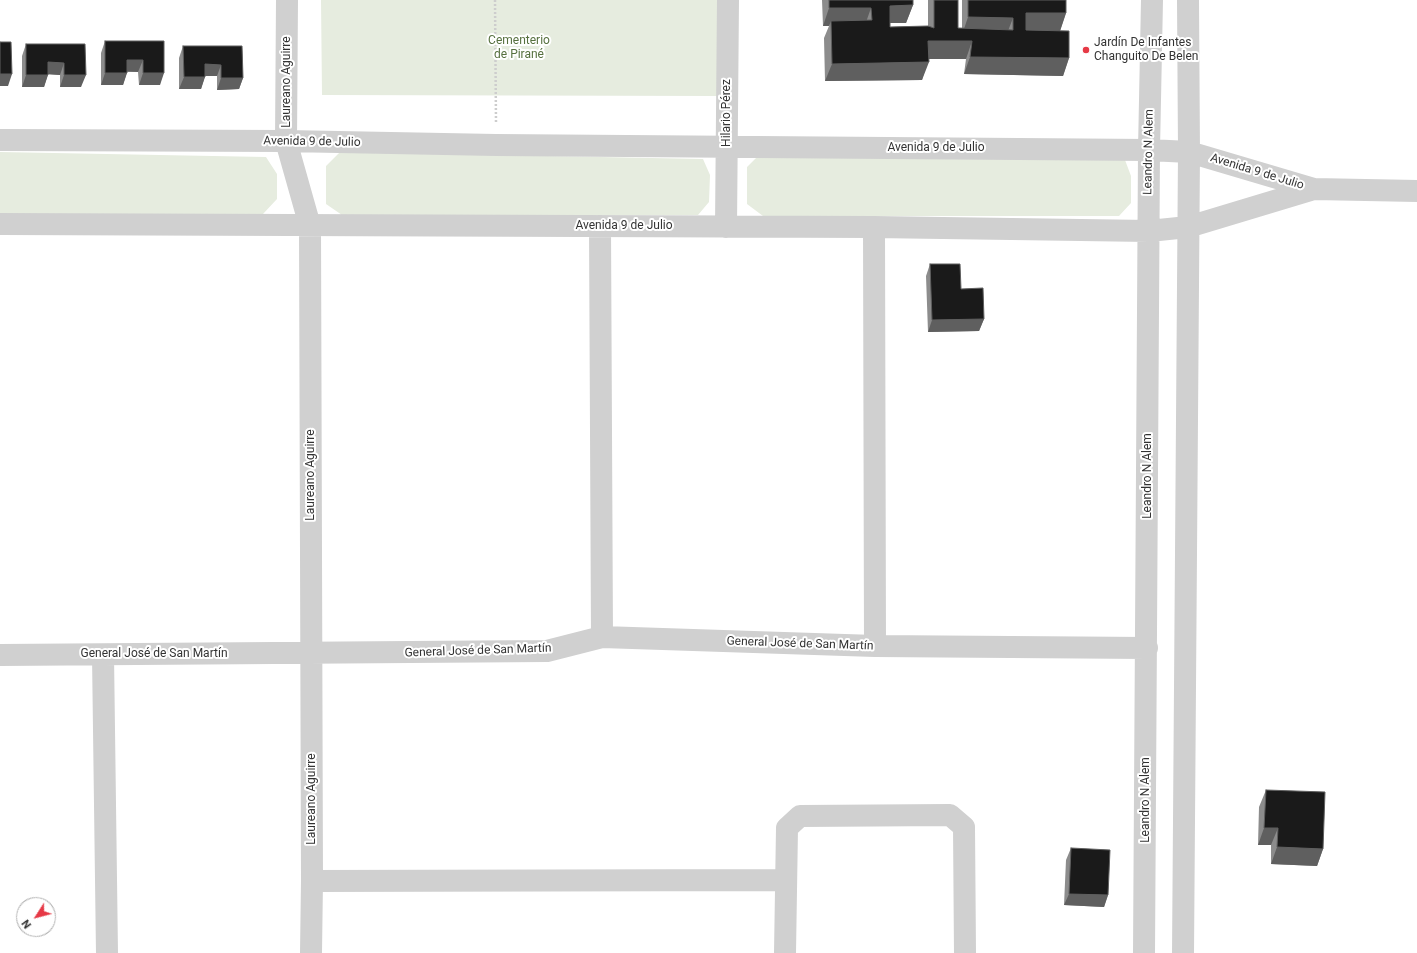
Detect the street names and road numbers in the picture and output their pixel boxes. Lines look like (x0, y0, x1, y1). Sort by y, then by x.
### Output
street label: Laureano Aguirre (280, 36, 294, 128)
street label: Hilario Pérez (720, 79, 734, 147)
street label: Leandro N Alem (1141, 109, 1157, 195)
street label: Avenida 9 de Julio (263, 134, 361, 150)
street label: Avenida 9 de Julio (887, 141, 985, 155)
street label: Avenida 9 de Julio (1208, 151, 1306, 193)
street label: Avenida 9 de Julio (575, 219, 673, 233)
street label: Laureano Aguirre (304, 429, 318, 521)
street label: Leandro N Alem (1141, 433, 1155, 519)
street label: General José de San Martín (726, 634, 874, 654)
street label: General José de San Martín (404, 641, 552, 661)
street label: General José de San Martín (80, 647, 228, 661)
street label: Laureano Aguirre (305, 753, 319, 845)
street label: Leandro N Alem (1139, 757, 1153, 843)

